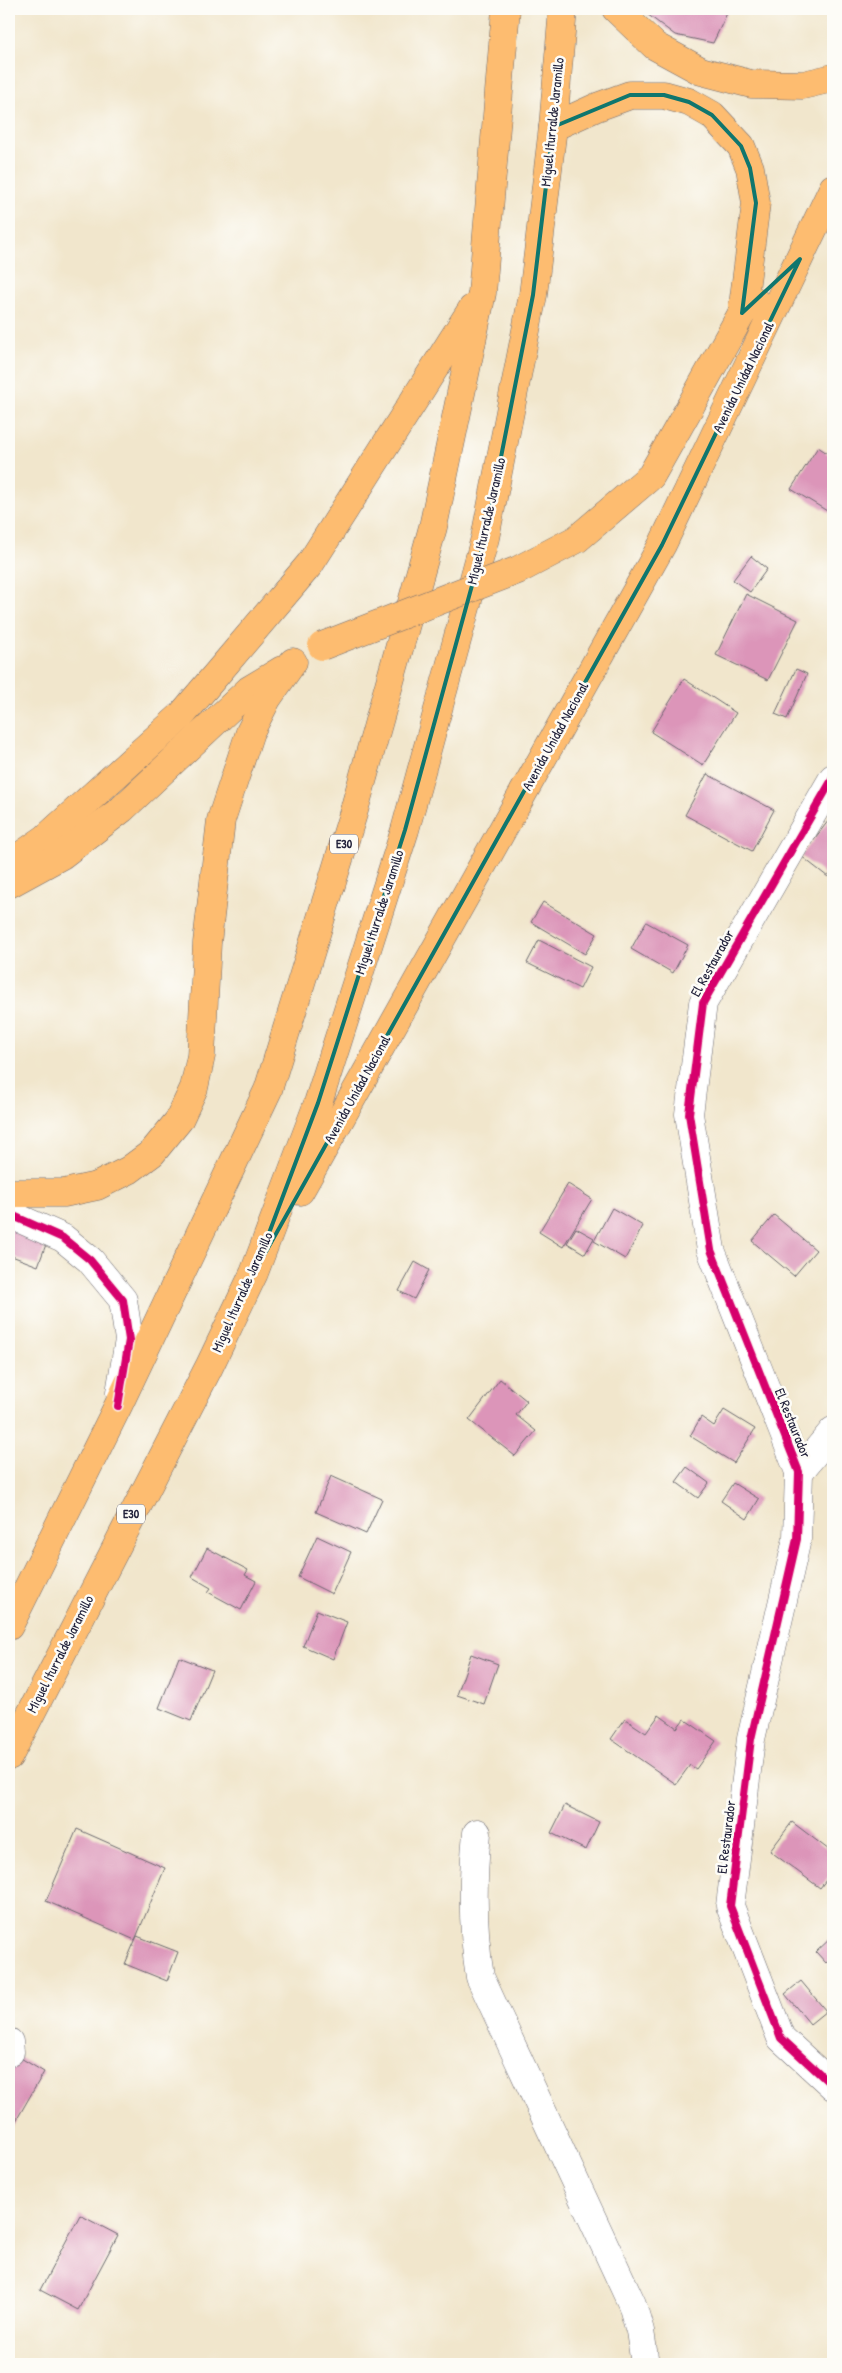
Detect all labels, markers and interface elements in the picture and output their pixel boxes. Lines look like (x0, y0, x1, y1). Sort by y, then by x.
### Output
street label: Miguel Iturralde Jaramillo (535, 56, 569, 188)
street label: Avenida Unidad Nacional (707, 318, 778, 435)
street label: Miguel Iturralde Jaramillo (462, 455, 510, 586)
street label: Avenida Unidad Nacional (517, 678, 592, 793)
road number: E30 (330, 834, 358, 854)
street label: Miguel Iturralde Jaramillo (349, 847, 409, 977)
street label: El Restaurador (685, 925, 738, 1000)
street label: Avenida Unidad Nacional (319, 1031, 394, 1146)
street label: Miguel Iturralde Jaramillo (206, 1228, 278, 1355)
street label: El Restaurador (771, 1385, 816, 1461)
road number: E30 (117, 1505, 145, 1524)
street label: Miguel Iturralde Jaramillo (22, 1591, 98, 1716)
street label: El Restaurador (712, 1799, 739, 1875)

